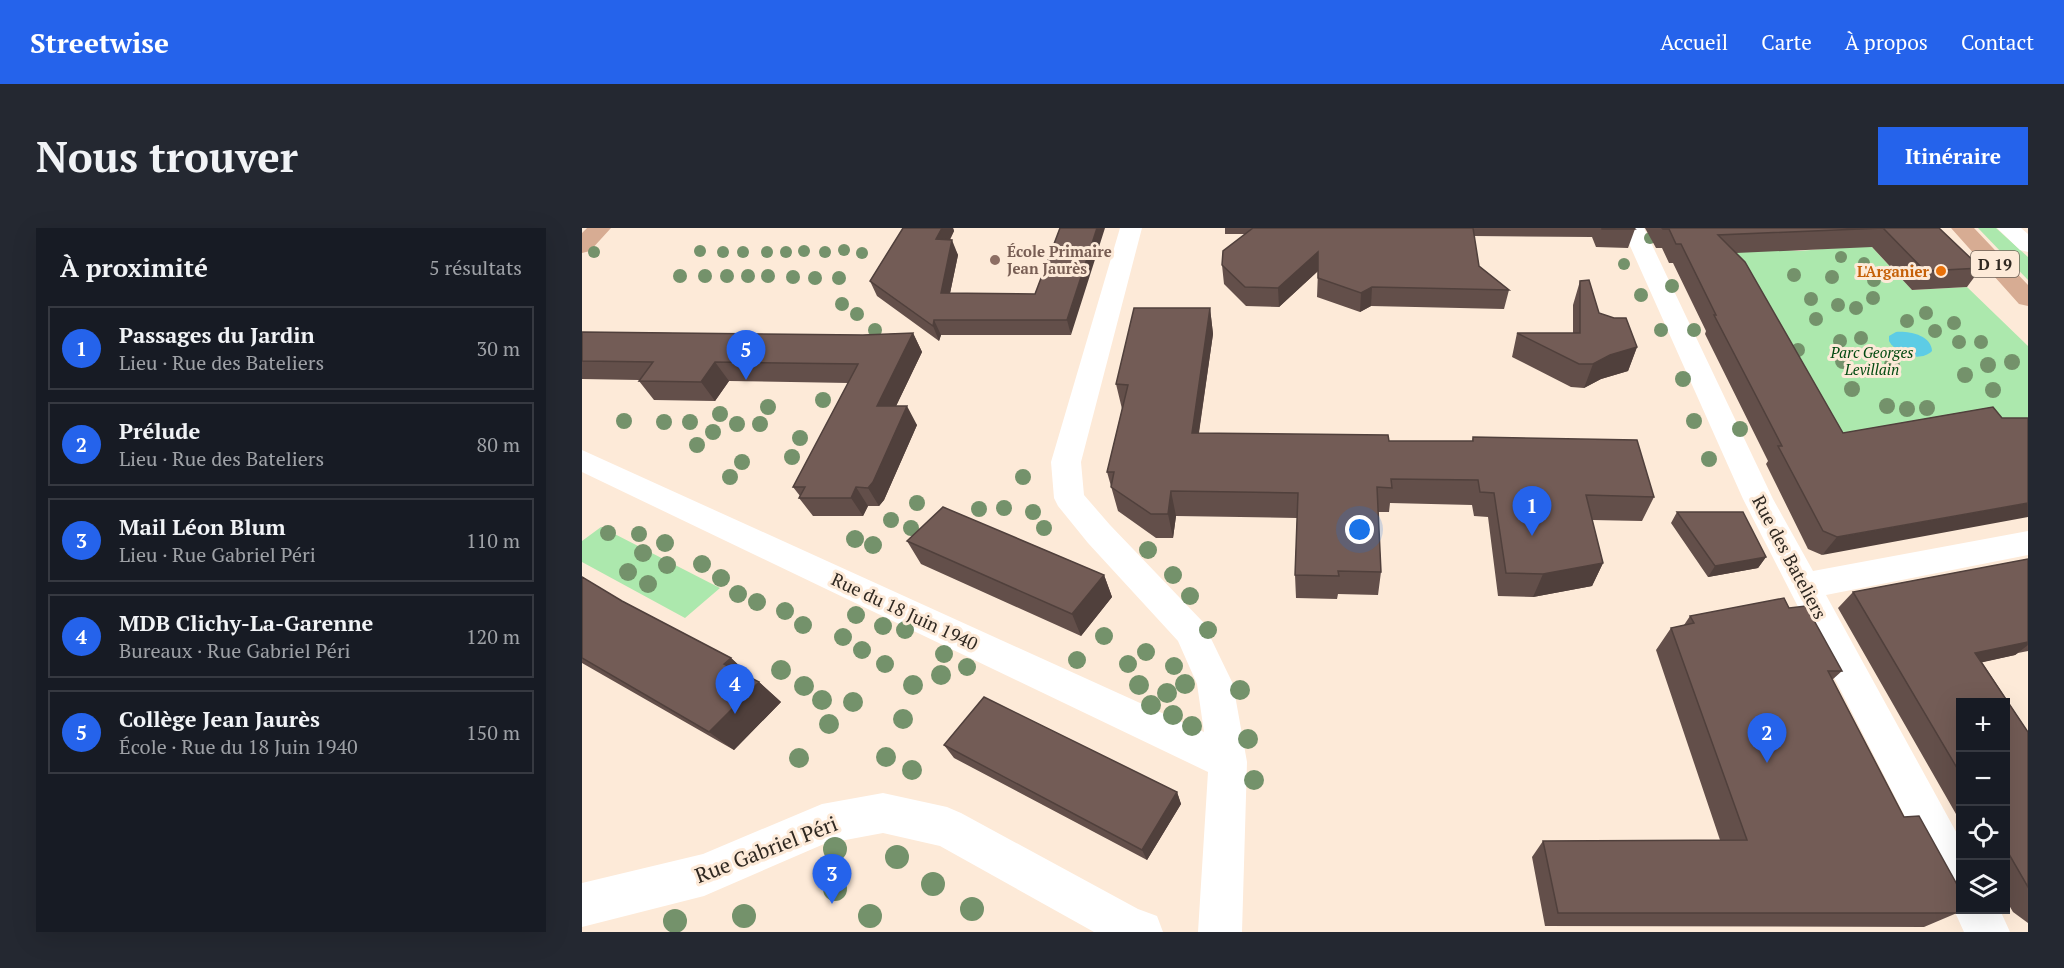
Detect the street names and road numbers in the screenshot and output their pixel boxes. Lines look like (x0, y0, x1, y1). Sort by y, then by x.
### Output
road number: D 19 (1971, 251, 2019, 277)
street label: Rue des Bateliers (1747, 491, 1833, 623)
street label: Rue du 18 Juin 1940 (828, 567, 982, 655)
street label: Rue Gabriel Péri (691, 809, 841, 889)

